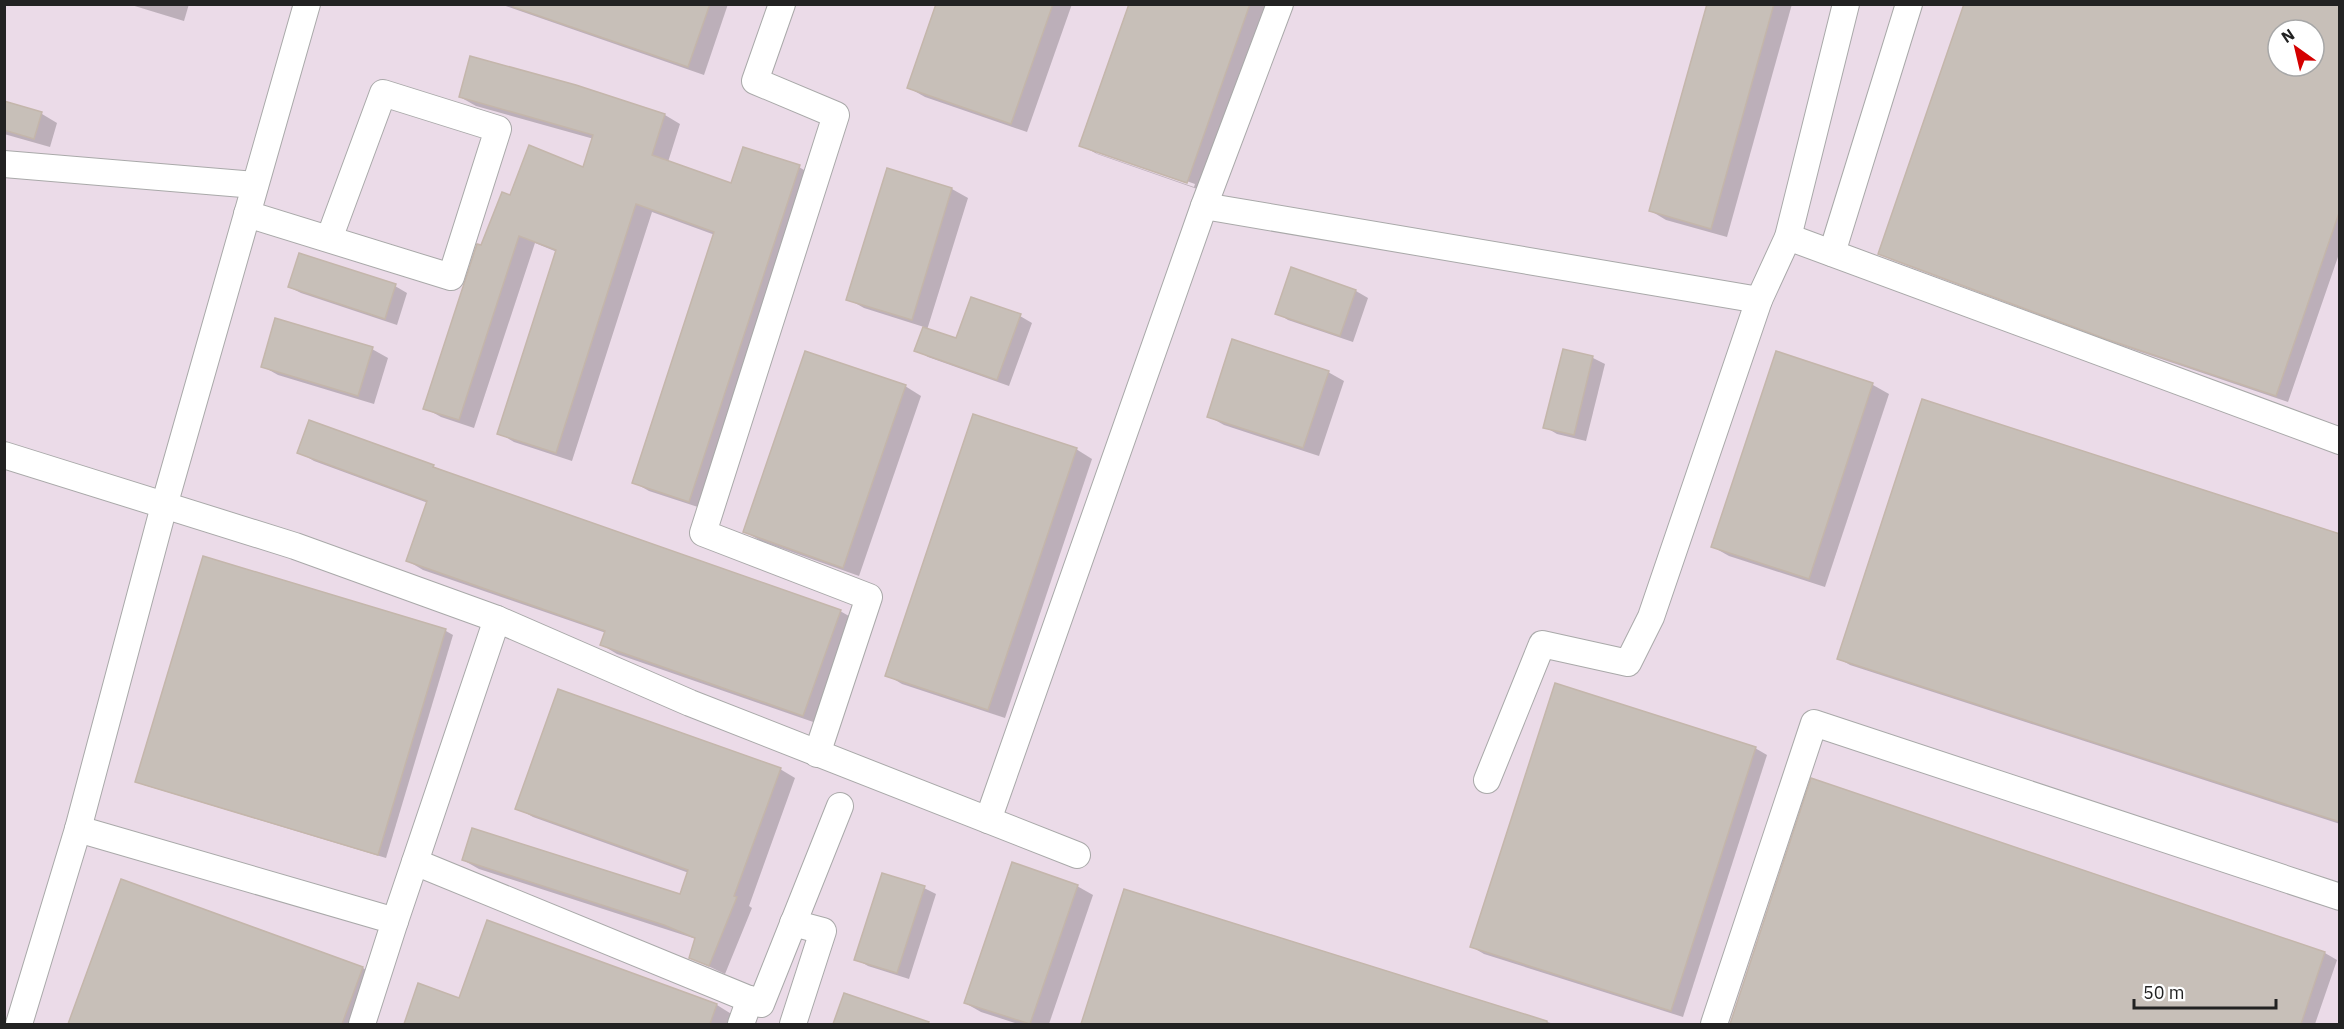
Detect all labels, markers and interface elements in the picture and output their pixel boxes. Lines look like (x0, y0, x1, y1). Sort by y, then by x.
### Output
north arrow (2266, 18, 2326, 78)
text: N (2277, 24, 2298, 47)
scale bar (2134, 972, 2276, 1010)
text: 50 m (2143, 981, 2185, 1004)

